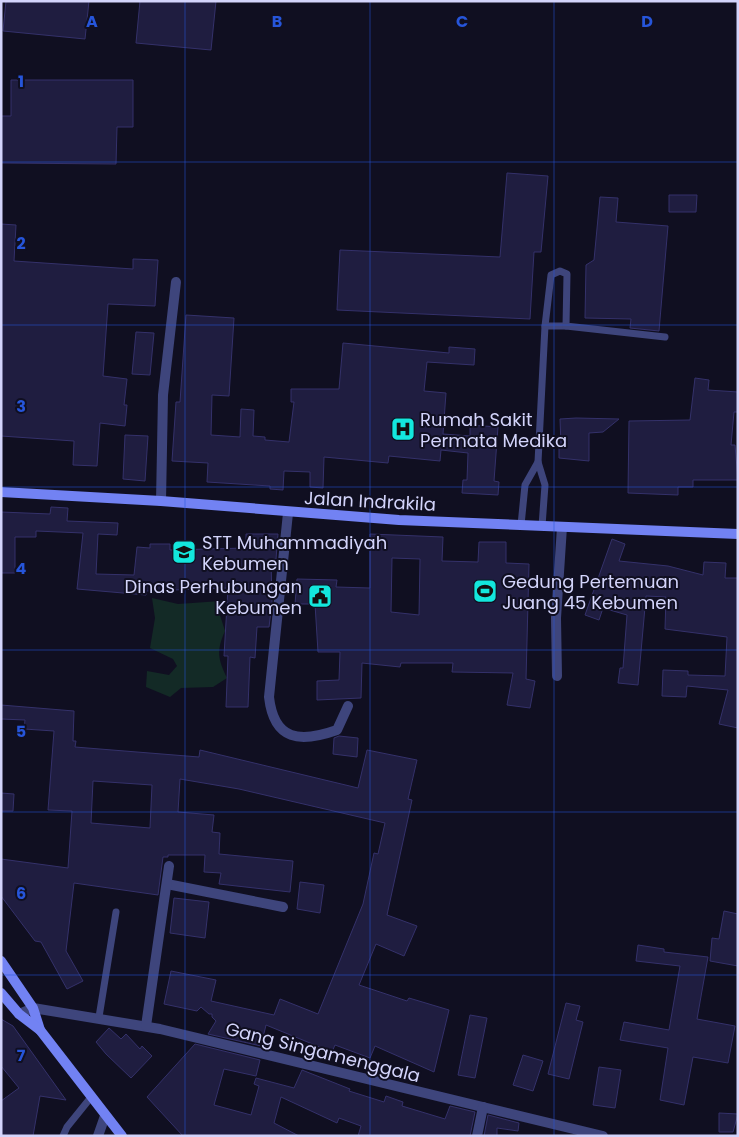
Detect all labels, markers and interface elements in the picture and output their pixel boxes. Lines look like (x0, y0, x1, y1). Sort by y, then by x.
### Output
text: A (86, 10, 98, 33)
text: B (272, 10, 282, 33)
text: C (456, 10, 468, 33)
text: D (641, 10, 653, 33)
text: 1 (18, 70, 24, 93)
text: 2 (16, 232, 26, 255)
text: 3 (16, 395, 26, 418)
place label: Rumah Sakit Permata Medika (420, 407, 567, 453)
hospital icon: Rumah Sakit Permata Medika (390, 416, 416, 442)
street label: Jalan Indrakila (303, 485, 437, 517)
place label: STT Muhammadiyah Kebumen (202, 530, 387, 576)
school or university icon: STT Muhammadiyah Kebumen (171, 539, 197, 565)
text: 4 (16, 557, 27, 580)
place label: Gedung Pertemuan Juang 45 Kebumen (502, 569, 679, 615)
place label: Dinas Perhubungan Kebumen (125, 574, 302, 620)
sports icon: Gedung Pertemuan Juang 45 Kebumen (472, 578, 498, 604)
public building icon: Dinas Perhubungan Kebumen (307, 583, 333, 609)
text: 5 (16, 720, 26, 743)
text: 6 (16, 882, 26, 905)
street label: Gang Singamenggala (223, 1016, 423, 1088)
text: 7 (17, 1044, 26, 1067)

